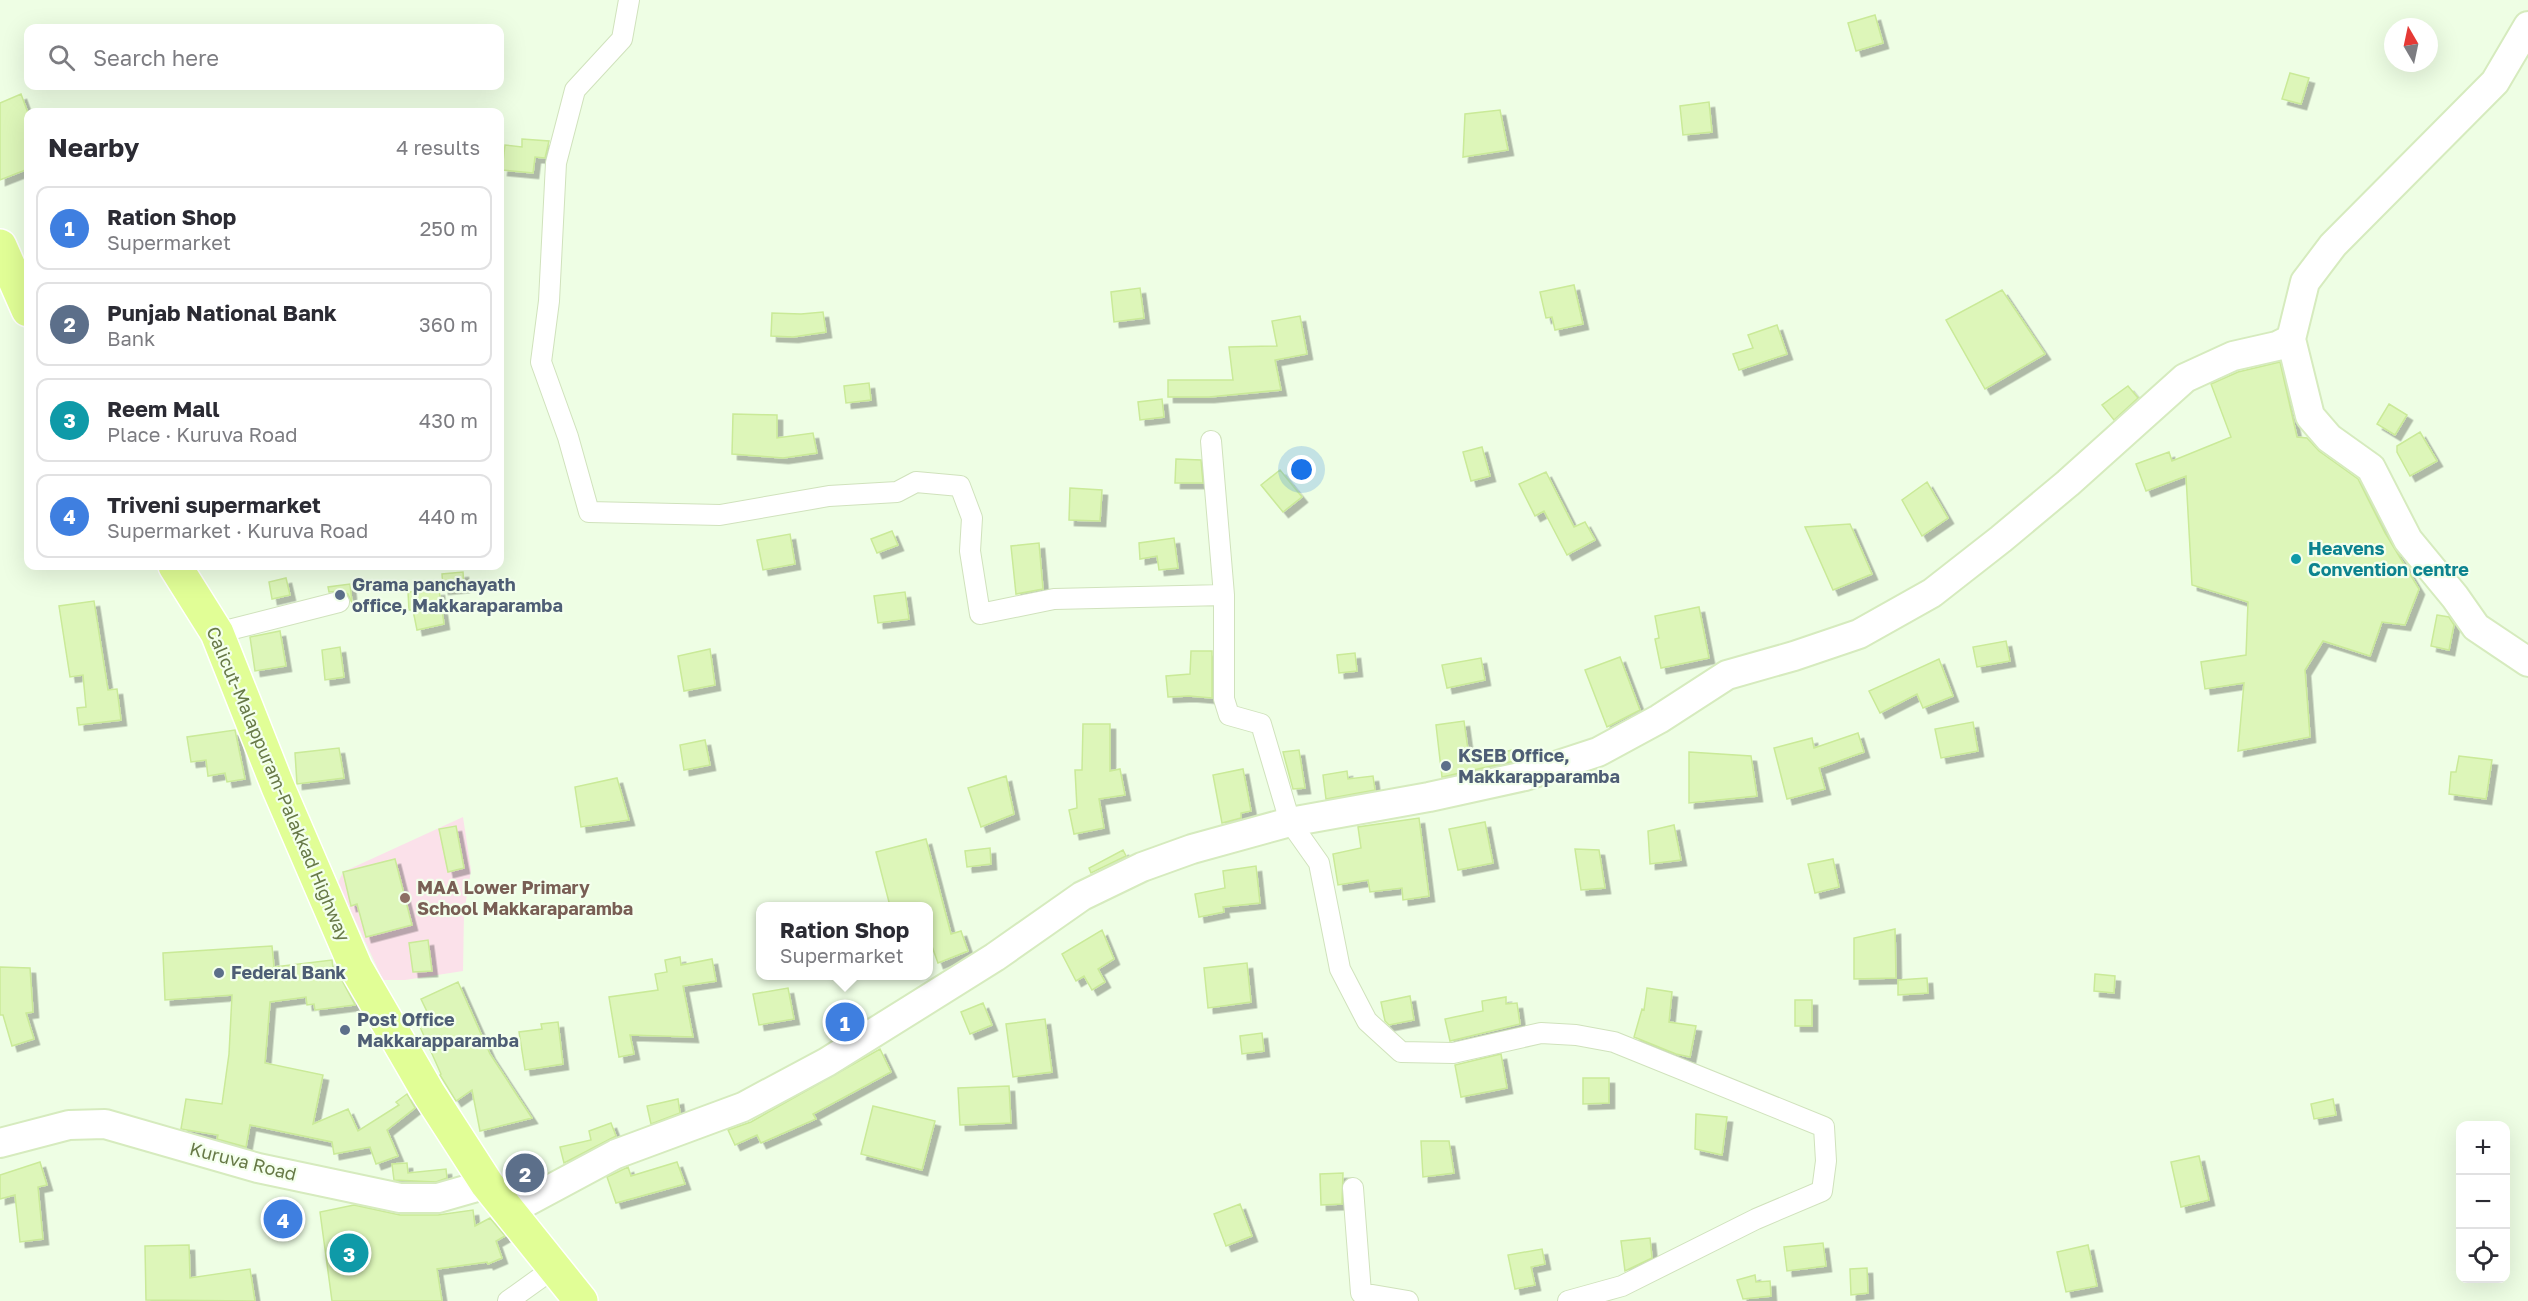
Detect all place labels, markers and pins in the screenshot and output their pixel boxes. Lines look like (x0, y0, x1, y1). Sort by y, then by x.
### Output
place label: Heavens Convention centre (2308, 537, 2469, 580)
marker: Heavens Convention centre (2289, 552, 2303, 566)
place label: Grama panchayath office, Makkaraparamba (352, 573, 563, 616)
marker: Grama panchayath office, Makkaraparamba (333, 588, 347, 602)
place label: KSEB Office, Makkarapparamba (1458, 744, 1620, 787)
marker: KSEB Office, Makkarapparamba (1439, 759, 1453, 773)
place label: MAA Lower Primary School Makkaraparamba (417, 876, 633, 919)
marker: MAA Lower Primary School Makkaraparamba (398, 891, 412, 905)
place label: Federal Bank (231, 961, 347, 983)
marker: Federal Bank (212, 966, 226, 980)
pin: 1 (826, 1000, 864, 1044)
place label: Post Office Makkarapparamba (357, 1008, 519, 1051)
marker: Post Office Makkarapparamba (338, 1023, 352, 1037)
pin: 2 (506, 1150, 544, 1196)
pin: 4 (264, 1196, 302, 1242)
pin: 3 (330, 1230, 368, 1276)

